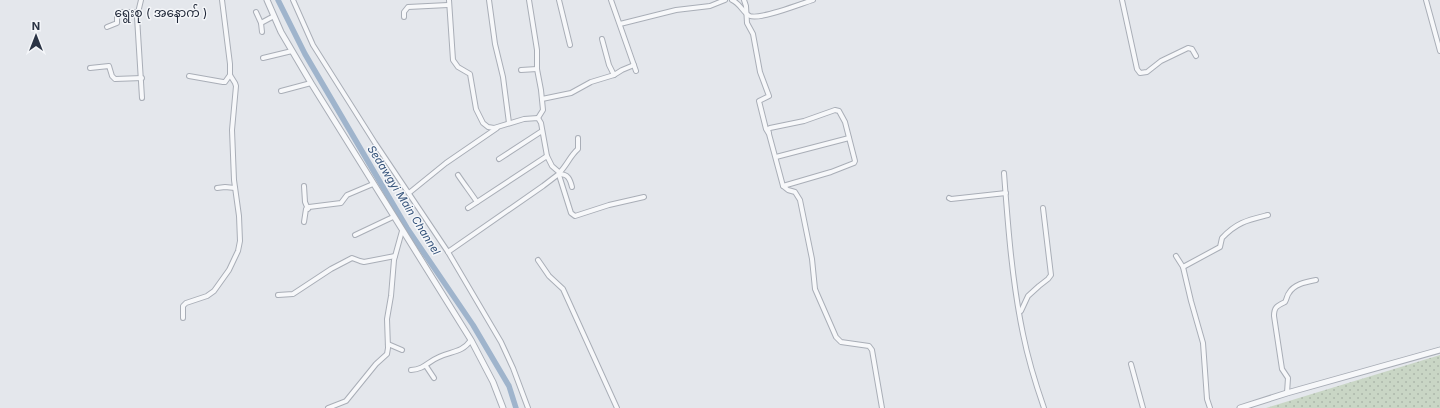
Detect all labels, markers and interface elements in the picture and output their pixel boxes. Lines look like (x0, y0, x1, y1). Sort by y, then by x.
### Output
district label: ရွေးစု ( အနောက် ) (115, 4, 207, 23)
north arrow (16, 16, 56, 56)
text: N (32, 19, 40, 33)
water label: Sedawgyi Main Channel (365, 143, 444, 258)

